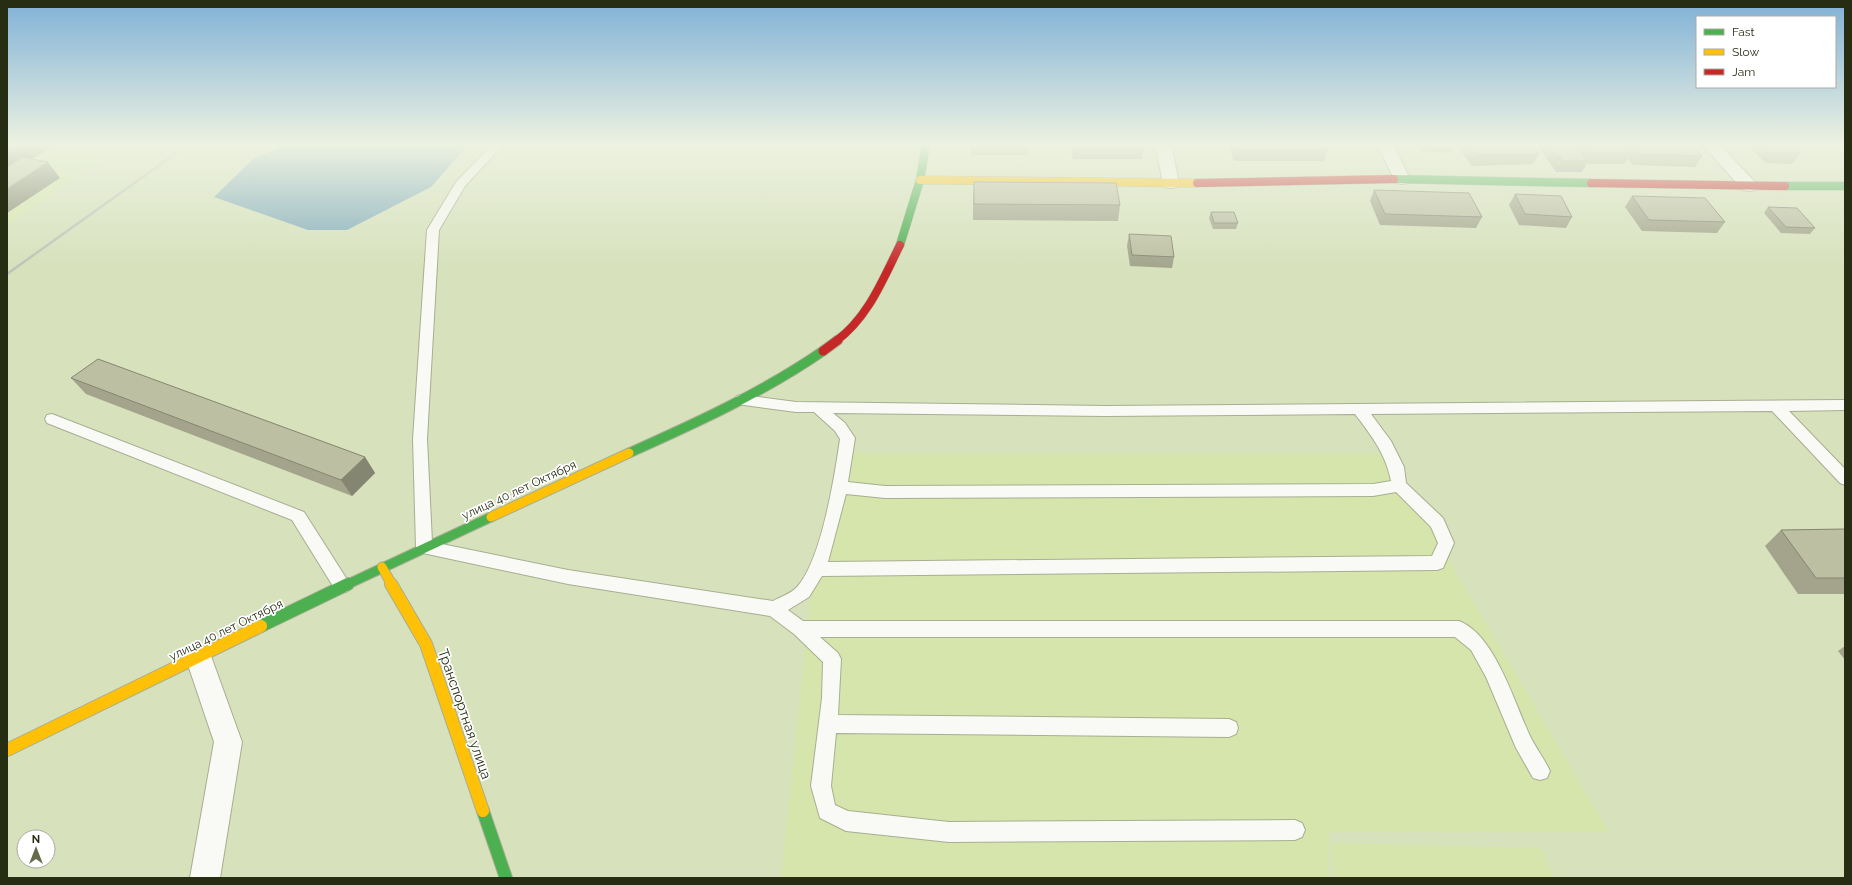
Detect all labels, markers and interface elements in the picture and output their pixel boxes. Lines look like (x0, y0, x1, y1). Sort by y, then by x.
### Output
legend (1696, 16, 1836, 88)
text: Fast (1732, 25, 1755, 39)
text: Slow (1732, 45, 1759, 59)
text: Jam (1732, 65, 1755, 79)
street label: улица 40 лет Октября (460, 457, 578, 523)
street label: улица 40 лет Октября (167, 596, 285, 664)
street label: Транспортная улица (435, 647, 495, 781)
north arrow (16, 829, 56, 869)
text: N (32, 833, 40, 846)

